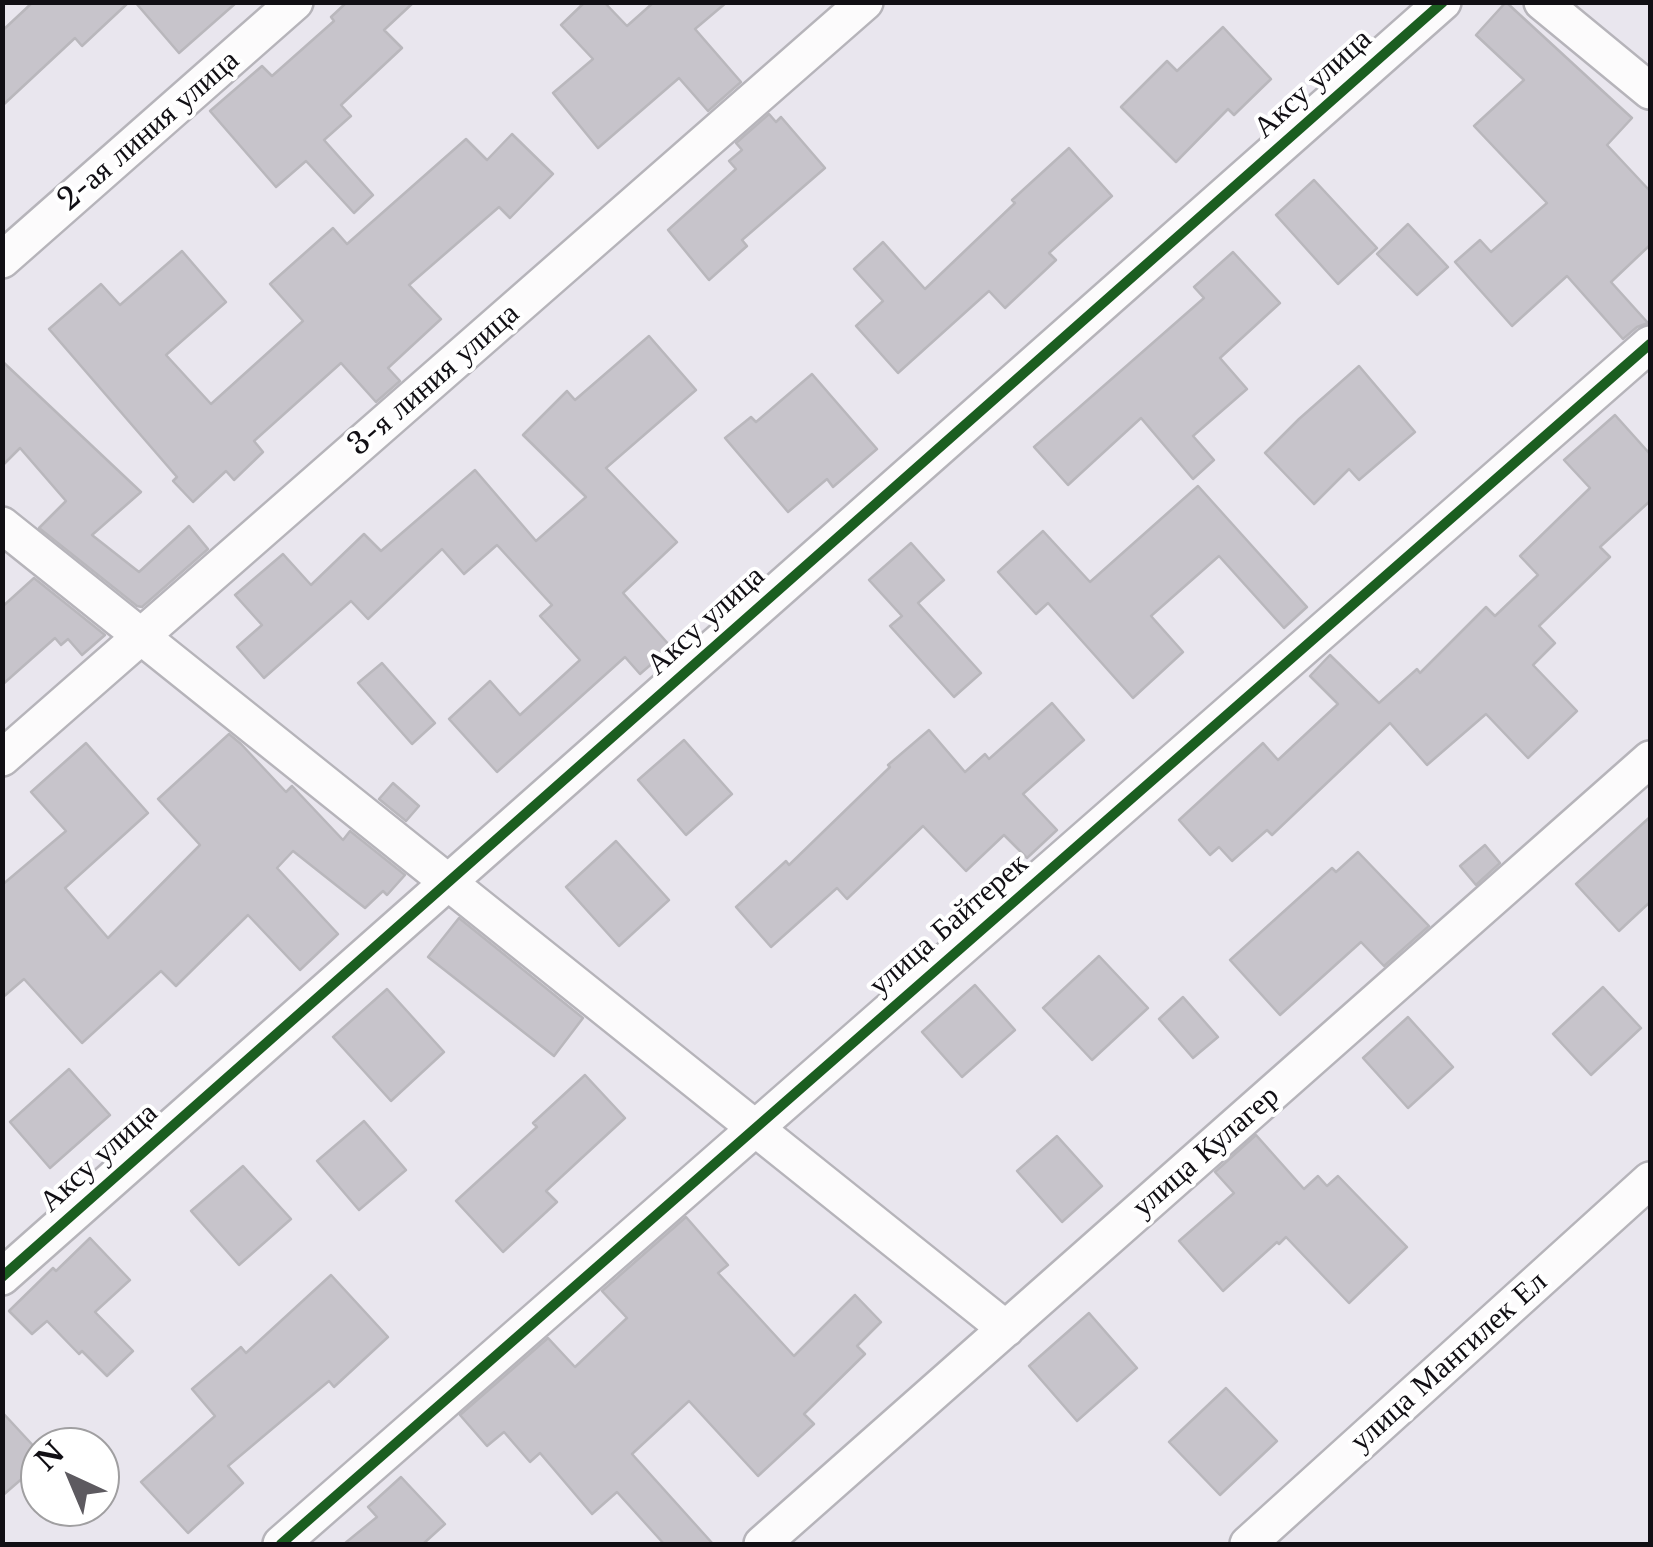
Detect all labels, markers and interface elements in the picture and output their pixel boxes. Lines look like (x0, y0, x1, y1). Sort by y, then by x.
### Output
street label: Аксу улица (1247, 22, 1379, 146)
street label: 2-ая линия улица (51, 43, 247, 219)
street label: 3-я линия улица (341, 296, 527, 464)
street label: Аксу улица (640, 559, 772, 683)
street label: улица Байтерек (862, 846, 1036, 1004)
street label: улица Кулагер (1125, 1079, 1287, 1225)
street label: Аксу улица (33, 1096, 165, 1220)
street label: улица Мангилек Ел (1343, 1264, 1555, 1460)
north arrow (20, 1427, 120, 1527)
text: N (29, 1435, 72, 1478)

